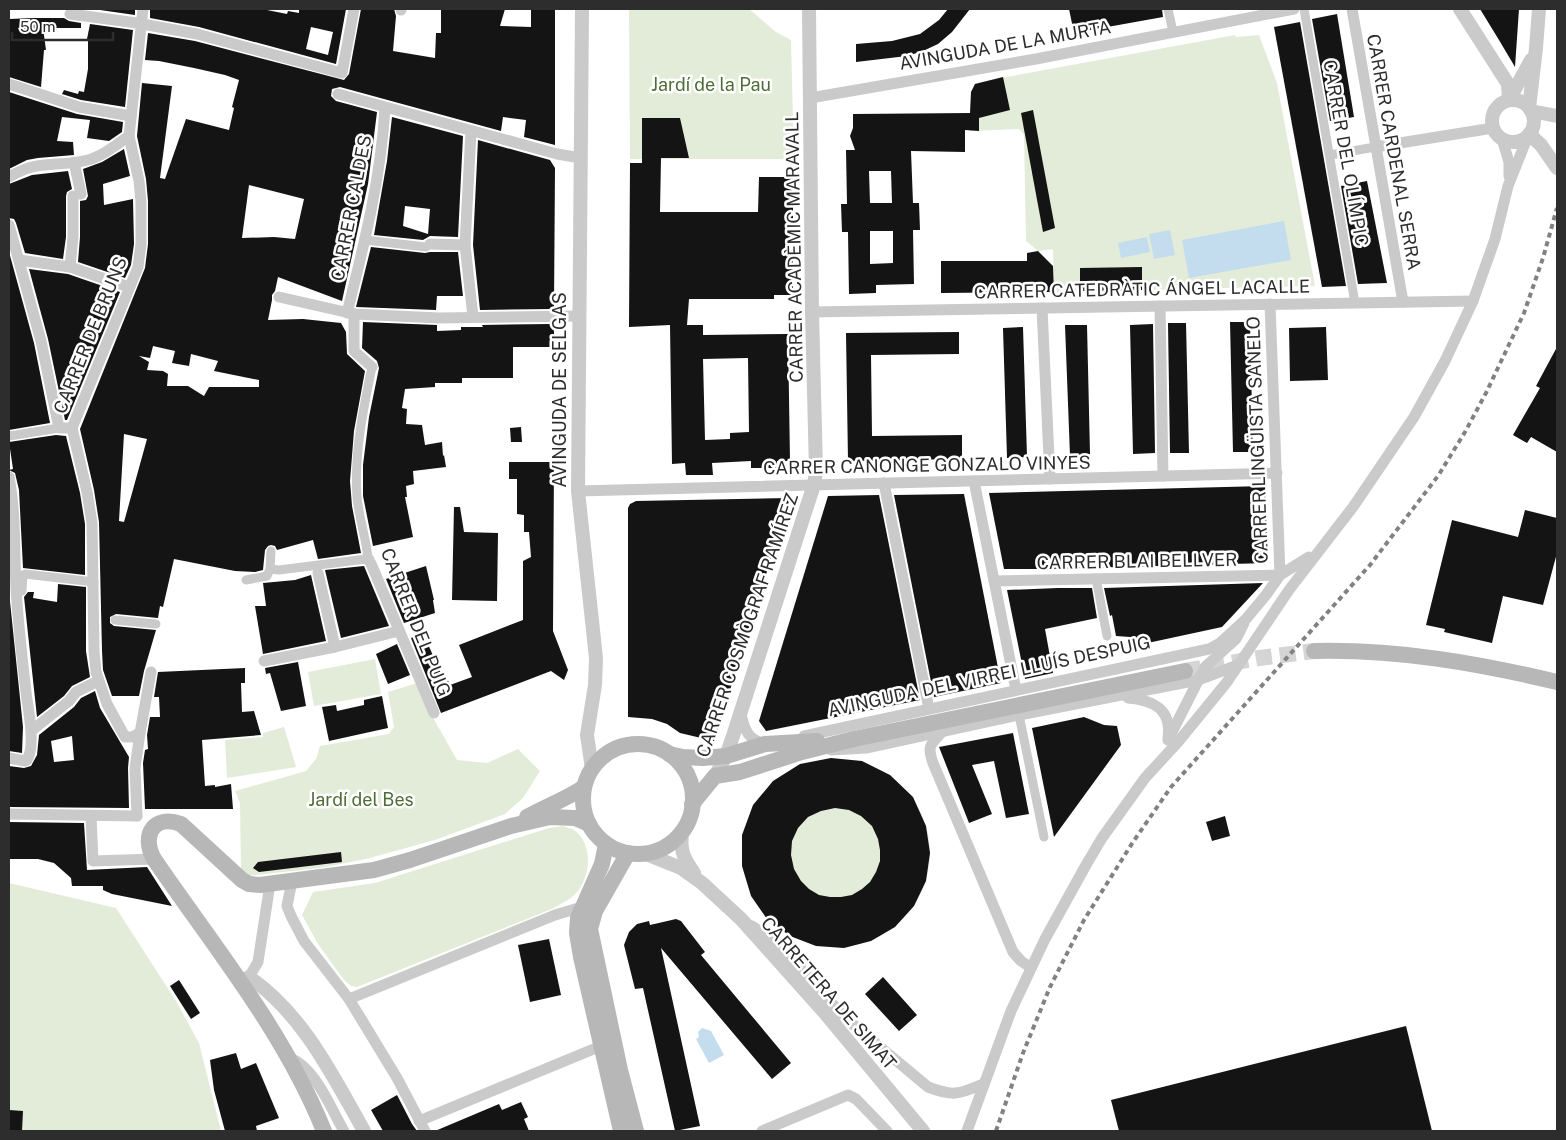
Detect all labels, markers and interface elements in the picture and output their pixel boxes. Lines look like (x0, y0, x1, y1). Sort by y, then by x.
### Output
scale bar (12, 10, 114, 42)
street label: AVINGUDA DE LA MURTA (898, 16, 1113, 74)
text: 50 m (20, 18, 55, 35)
street label: CARRER CARDENAL SERRA (1363, 32, 1425, 272)
street label: CARRER DEL OLÍMPIC (1319, 58, 1374, 248)
park label: Jardí de la Pau (651, 74, 771, 95)
street label: CARRER ACADÈMIC MARAVALL (780, 111, 807, 383)
street label: CARRER CALDES (327, 133, 375, 283)
street label: CARRER DE BRUNS (49, 253, 131, 417)
street label: CARRER CATEDRÀTIC ÁNGEL LACALLE (974, 275, 1310, 302)
street label: AVINGUDA DE SELGAS (549, 292, 570, 488)
street label: CARRER LINGÜISTA SANELO (1241, 316, 1272, 564)
street label: CARRER CANONGE GONZALO VINYES (763, 452, 1091, 478)
street label: CARRER COSMÒGRAF RAMÍREZ (691, 490, 802, 760)
street label: CARRER DEL PUIG (377, 545, 455, 699)
street label: CARRER BLAI BELLVER (1036, 549, 1238, 573)
street label: AVINGUDA DEL VIRREI LLUÍS DESPUIG (825, 631, 1152, 721)
park label: Jardí del Bes (308, 789, 414, 810)
street label: CARRETERA DE SIMAT (757, 913, 901, 1074)

